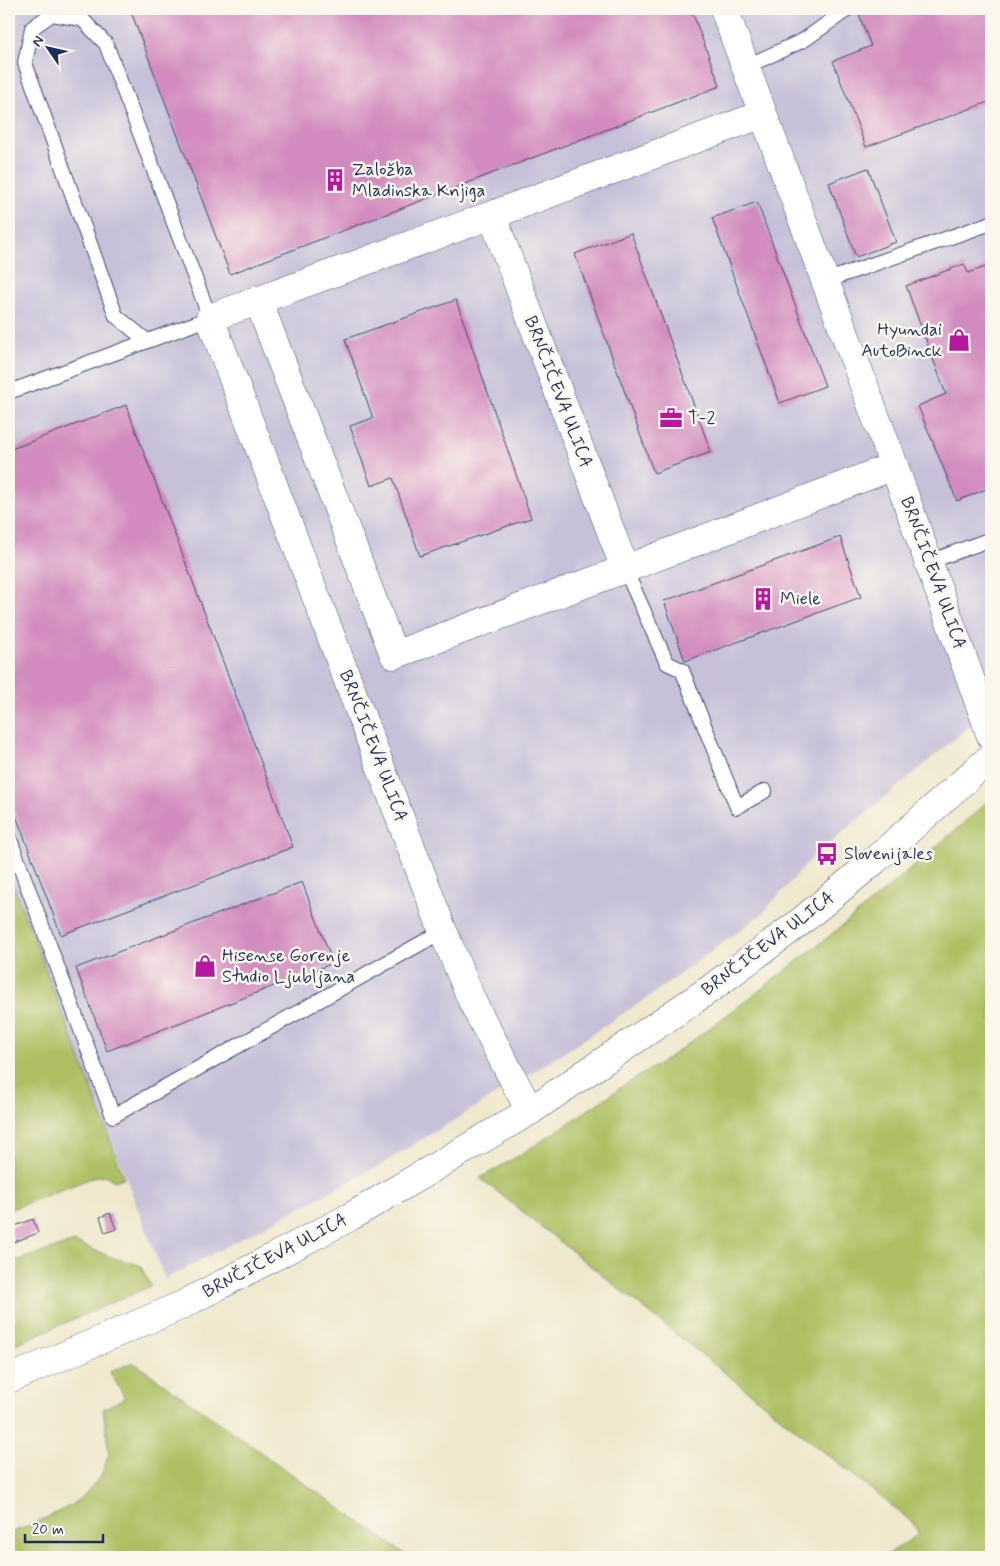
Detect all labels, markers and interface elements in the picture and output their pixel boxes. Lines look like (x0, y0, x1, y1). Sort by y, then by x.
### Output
north arrow (22, 22, 72, 72)
text: N (28, 32, 48, 50)
place label: Založba Mladinska Knjiga (352, 158, 485, 203)
building icon: Založba Mladinska Knjiga (322, 167, 348, 193)
street label: BRNČIČEVA ULICA (518, 313, 598, 471)
place label: Hyundai AutoBinck (861, 318, 942, 363)
shop icon: Hyundai AutoBinck (946, 327, 972, 353)
office icon: T-2 (658, 405, 684, 431)
place label: T-2 (688, 406, 716, 430)
street label: BRNČIČEVA ULICA (894, 493, 972, 653)
building icon: Miele (750, 586, 776, 612)
place label: Miele (780, 587, 821, 611)
street label: BRNČIČEVA ULICA (333, 667, 413, 825)
bus stop icon: Slovenijales (814, 841, 840, 867)
place label: Slovenijales (844, 842, 933, 866)
street label: BRNČIČEVA ULICA (697, 886, 839, 1002)
place label: Hisense Gorenje Studio Ljubljana (222, 944, 355, 989)
shop icon: Hisense Gorenje Studio Ljubljana (192, 953, 218, 979)
street label: BRNČIČEVA ULICA (198, 1208, 352, 1304)
scale bar (25, 1511, 102, 1543)
text: 20 m (32, 1520, 64, 1540)

